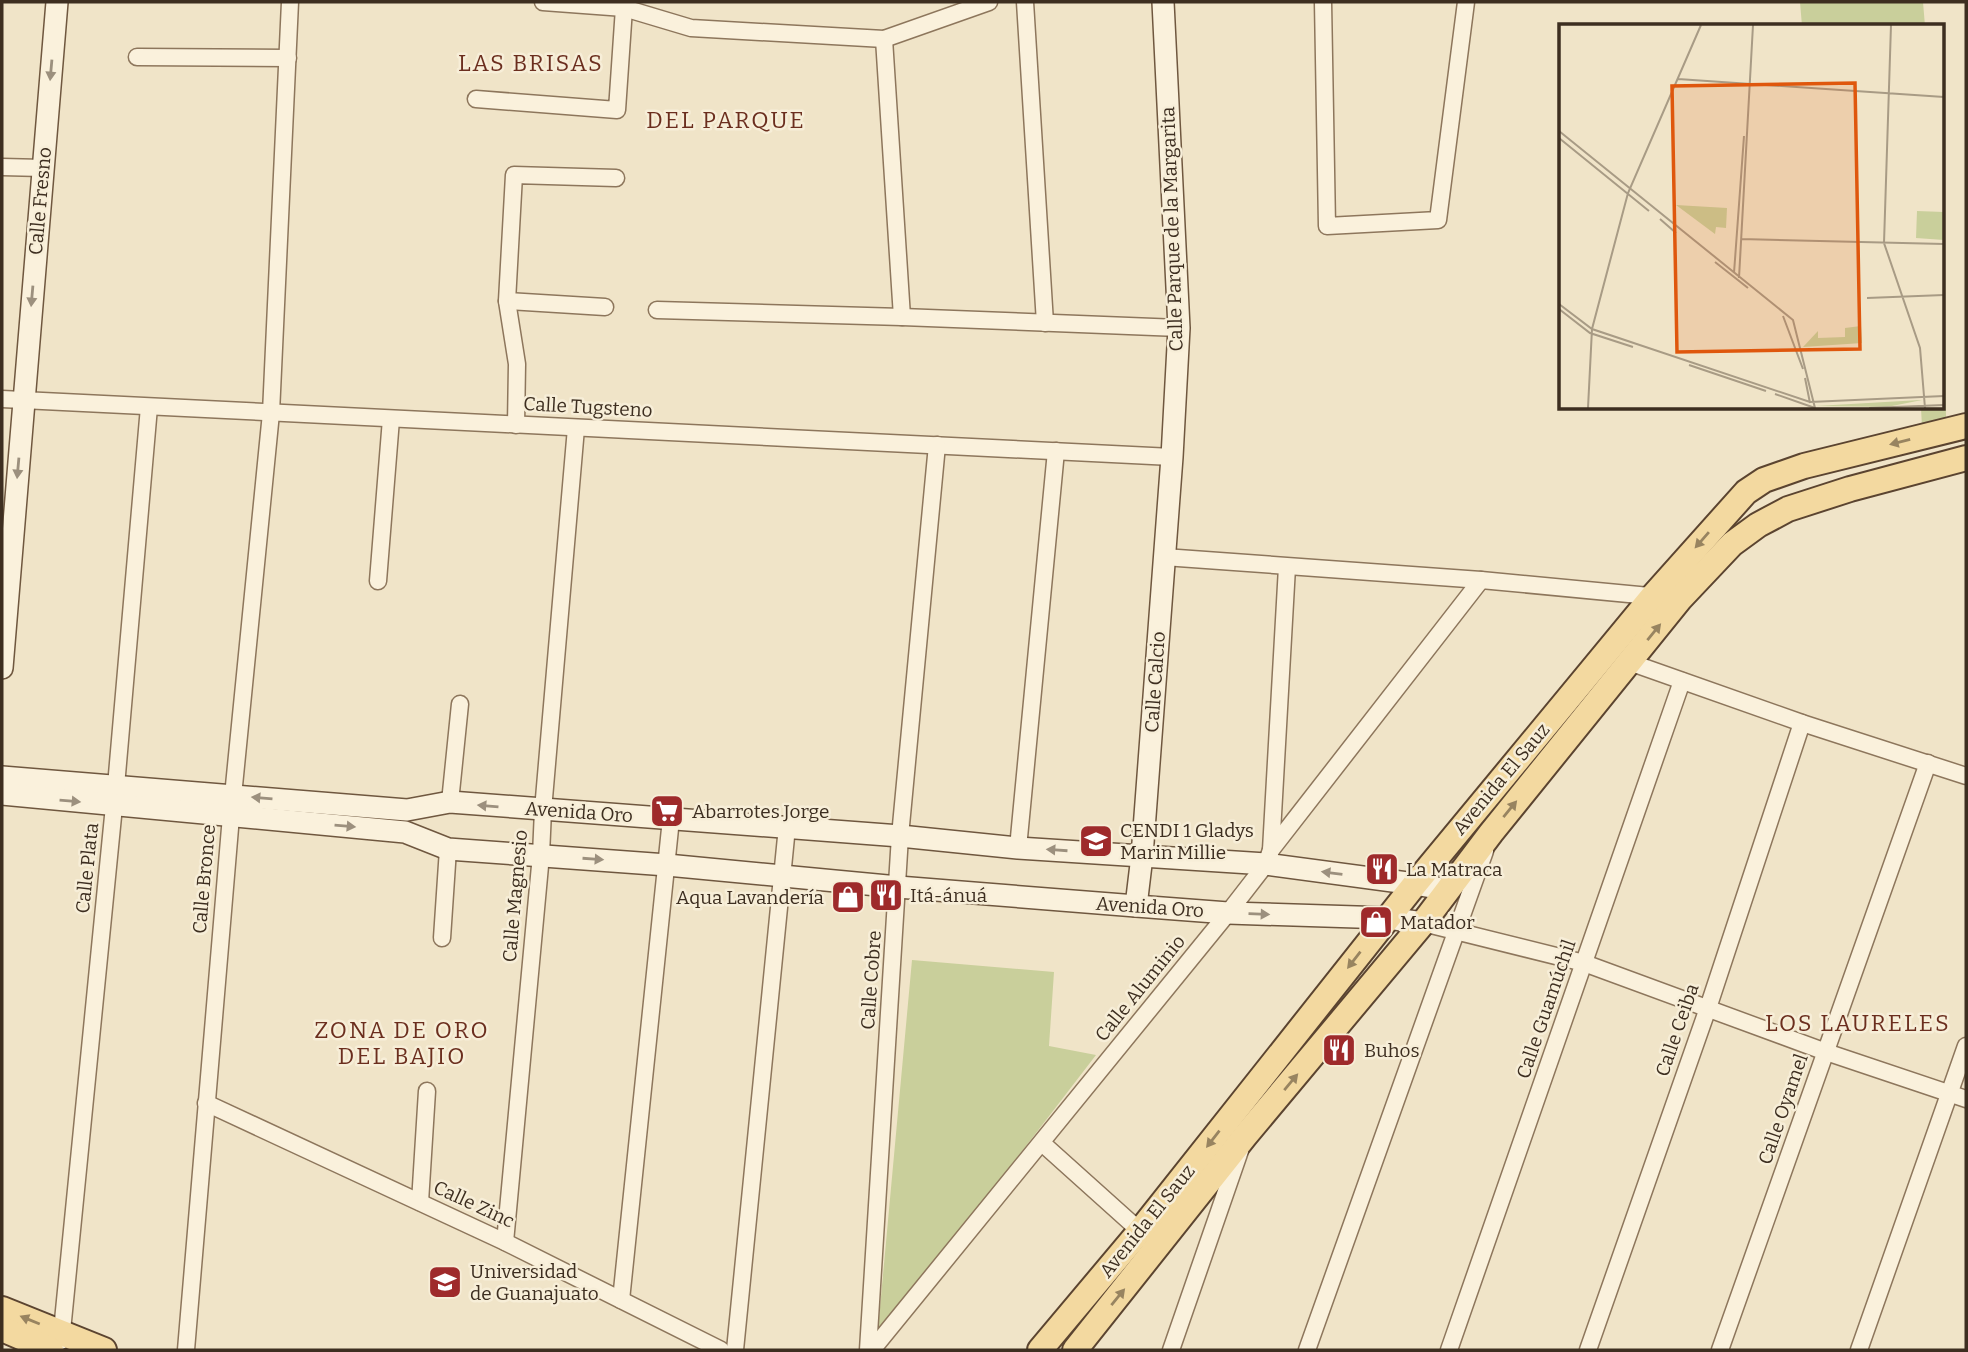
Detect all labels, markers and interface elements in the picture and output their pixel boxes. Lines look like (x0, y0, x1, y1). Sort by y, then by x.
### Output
inset map (1559, 24, 1944, 410)
district label: LAS BRISAS (458, 49, 604, 77)
one-way arrow (45, 59, 56, 81)
district label: DEL PARQUE (646, 106, 806, 134)
street label: Calle Parque de la Margarita (1156, 106, 1188, 352)
street label: Calle Fresno (24, 146, 56, 256)
one-way arrow (26, 286, 37, 308)
street label: Calle Tugsteno (523, 392, 653, 422)
one-way arrow (1889, 437, 1911, 448)
one-way arrow (12, 458, 23, 480)
one-way arrow (1695, 531, 1711, 548)
one-way arrow (1646, 624, 1661, 642)
street label: Calle Calcio (1140, 631, 1170, 733)
street label: Avenida El Sauz (1448, 718, 1554, 840)
one-way arrow (251, 792, 273, 803)
supermarket icon: Abarrotes Jorge (648, 792, 686, 830)
one-way arrow (59, 796, 81, 807)
street label: Avenida Oro (524, 797, 634, 827)
one-way arrow (477, 800, 499, 811)
place label: Abarrotes Jorge (692, 800, 829, 823)
one-way arrow (1503, 800, 1518, 818)
place label: CENDI 1 Gladys Marin Millie (1120, 819, 1254, 864)
street label: Calle Plata (71, 821, 103, 915)
one-way arrow (334, 821, 356, 832)
school or university icon: CENDI 1 Gladys Marin Millie (1077, 822, 1115, 860)
street label: Calle Bronce (188, 823, 220, 935)
street label: Calle Magnesio (498, 829, 532, 963)
one-way arrow (1045, 844, 1067, 855)
restaurant icon: La Matraca (1363, 850, 1401, 888)
one-way arrow (582, 854, 604, 865)
place label: La Matraca (1406, 858, 1503, 881)
one-way arrow (1321, 867, 1343, 878)
restaurant icon: Itá-ánuá (867, 876, 905, 914)
shop icon: Aqua Lavandería (829, 878, 867, 916)
place label: Itá-ánuá (910, 884, 988, 907)
place label: Aqua Lavandería (676, 886, 825, 909)
street label: Avenida Oro (1095, 892, 1205, 922)
shop icon: Matador (1357, 903, 1395, 941)
one-way arrow (1249, 909, 1271, 920)
place label: Matador (1400, 911, 1475, 934)
street label: Calle Cobre (856, 930, 886, 1030)
street label: Calle Aluminio (1090, 930, 1190, 1046)
street label: Calle Guamúchil (1511, 936, 1581, 1082)
one-way arrow (1347, 951, 1362, 969)
street label: Calle Ceiba (1650, 980, 1704, 1079)
district label: LOS LAURELES (1765, 1009, 1951, 1037)
district label: ZONA DE ORO DEL BAJIO (314, 1016, 490, 1070)
restaurant icon: Buhos (1320, 1031, 1358, 1069)
place label: Buhos (1364, 1039, 1420, 1062)
street label: Calle Oyamel (1753, 1051, 1813, 1167)
one-way arrow (1283, 1073, 1298, 1090)
one-way arrow (1206, 1130, 1221, 1147)
street label: Avenida El Sauz (1094, 1160, 1200, 1282)
street label: Calle Zinc (430, 1175, 518, 1233)
place label: Universidad de Guanajuato (470, 1260, 599, 1305)
school or university icon: Universidad de Guanajuato (426, 1263, 464, 1301)
one-way arrow (1110, 1288, 1125, 1306)
one-way arrow (20, 1315, 41, 1326)

